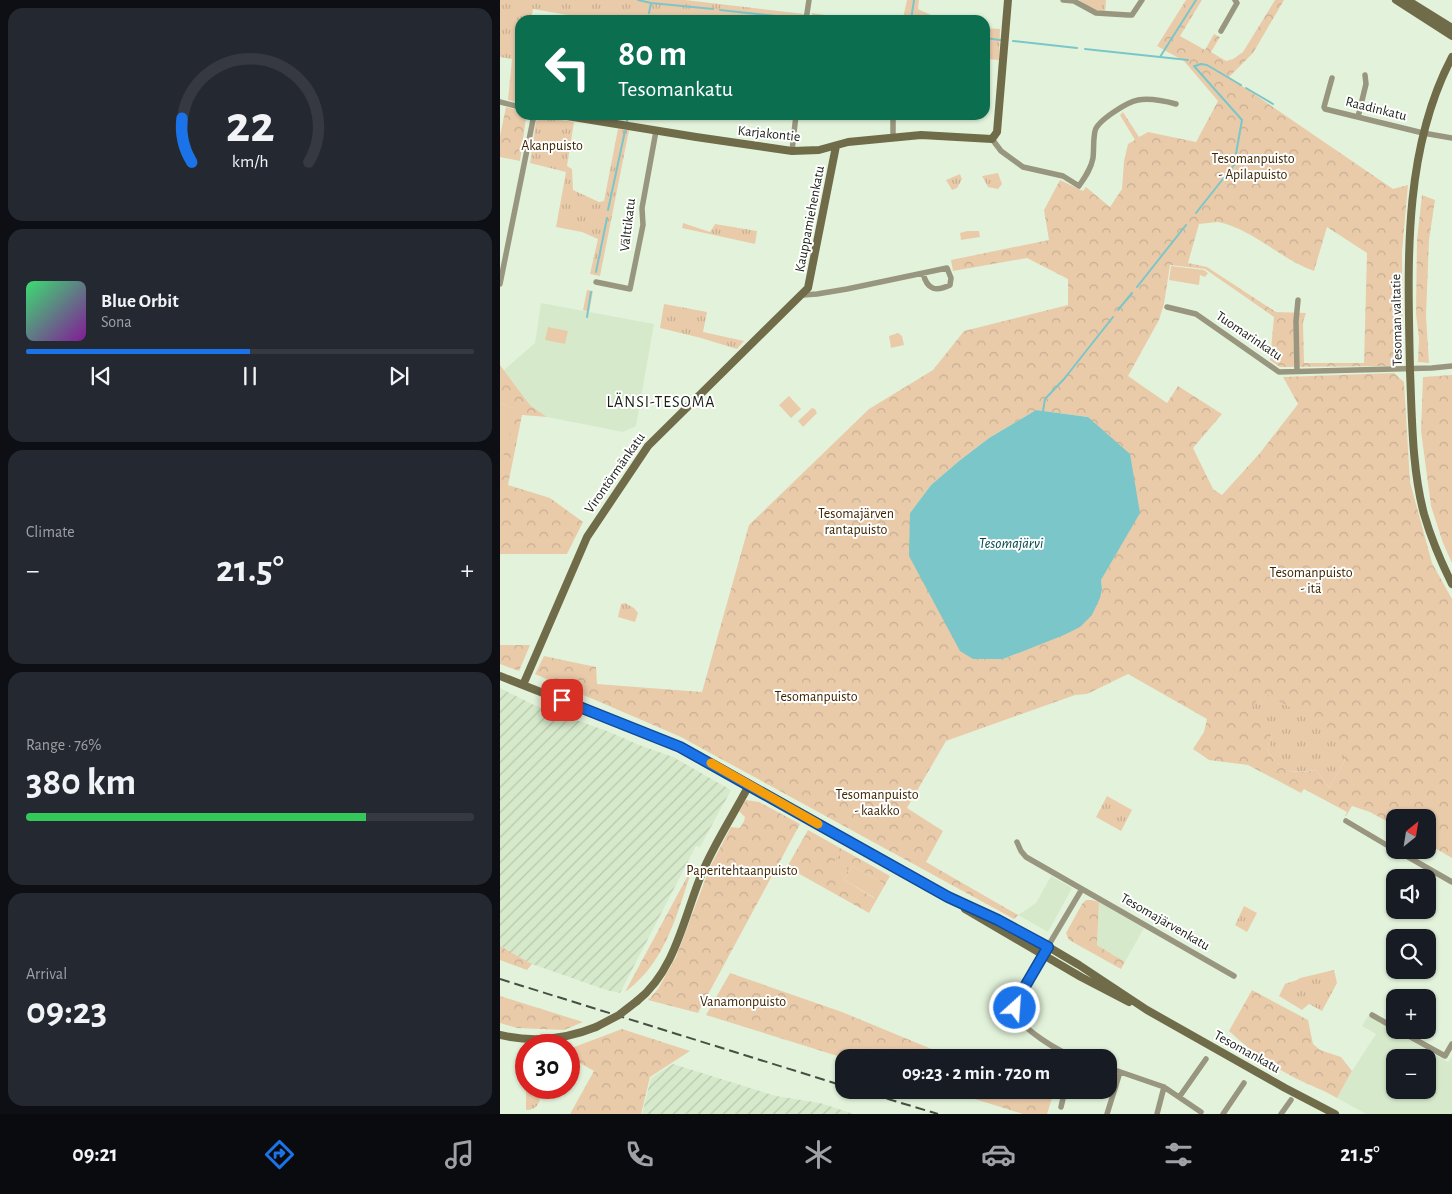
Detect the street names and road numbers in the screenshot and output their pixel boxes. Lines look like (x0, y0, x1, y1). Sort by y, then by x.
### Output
street label: Raadinkatu (1344, 95, 1408, 123)
street label: Karjakontie (737, 124, 801, 144)
street label: Kauppamiehenkatu (793, 165, 827, 273)
street label: Välttikatu (618, 198, 638, 252)
street label: Tesoman valtatie (1389, 274, 1405, 366)
street label: Tuomarinkatu (1213, 309, 1285, 363)
street label: Virontörmänkatu (582, 430, 648, 516)
street label: Tesomajärvenkatu (1118, 891, 1212, 953)
street label: Tesomankatu (1212, 1028, 1282, 1076)

